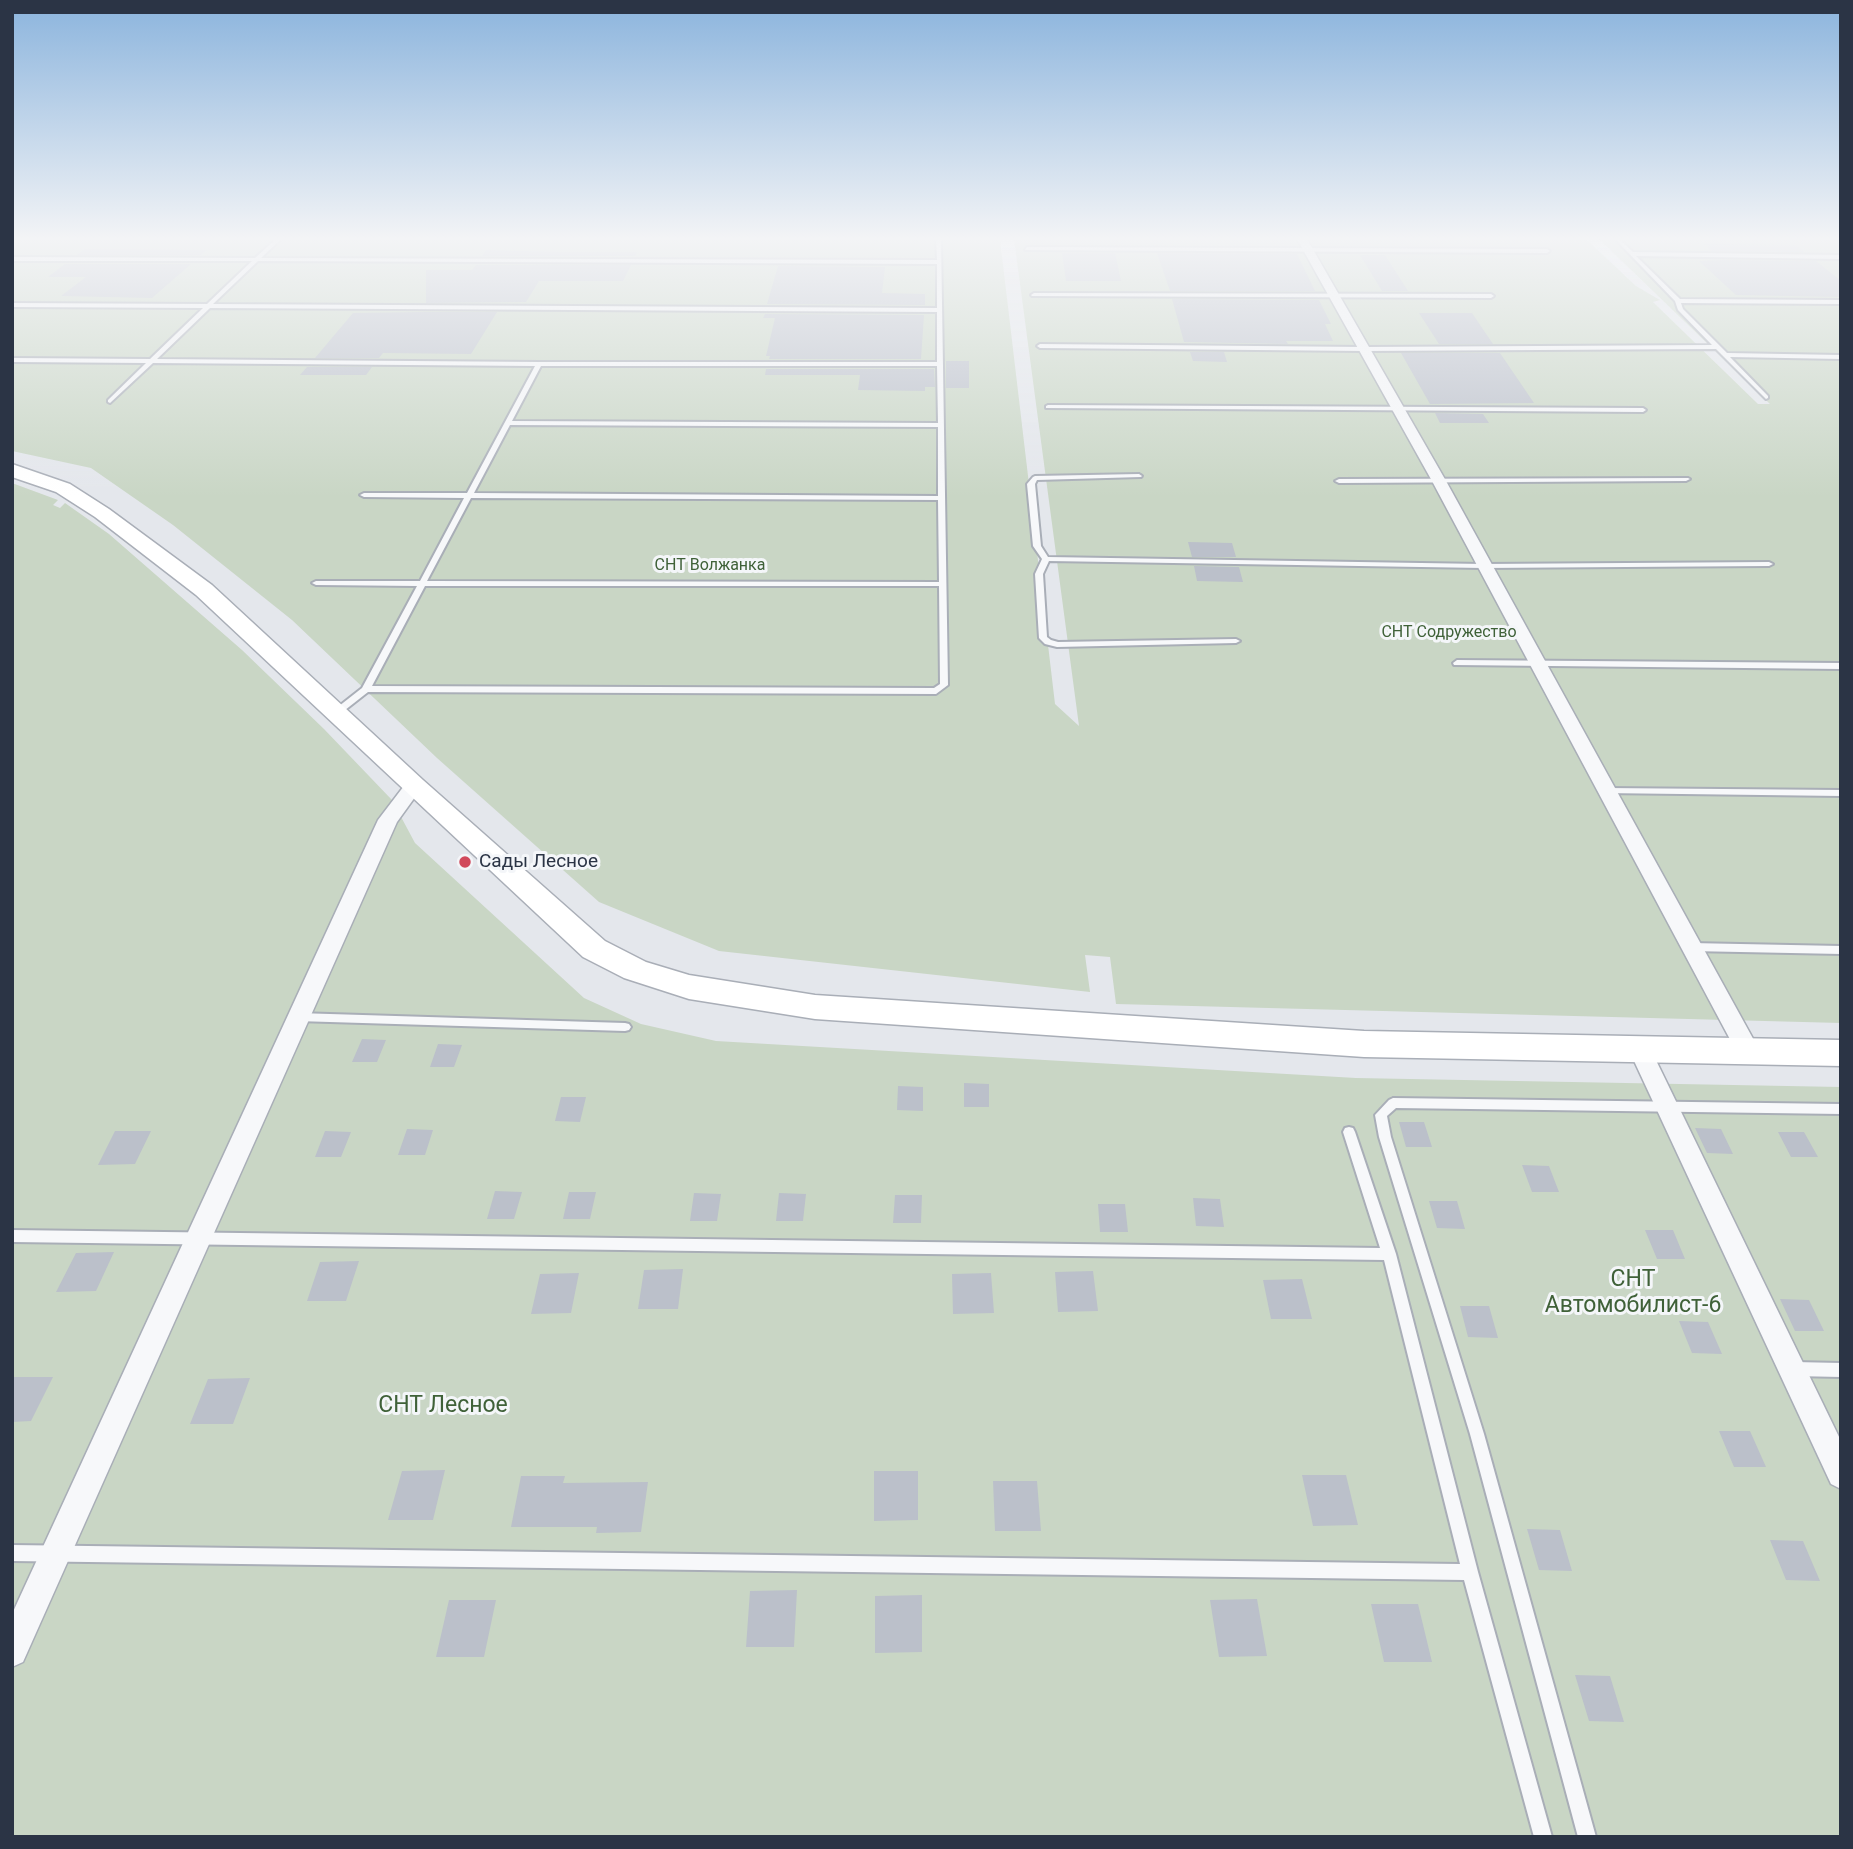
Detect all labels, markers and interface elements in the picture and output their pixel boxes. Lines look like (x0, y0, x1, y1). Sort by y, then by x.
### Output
park label: СНТ Волжанка (655, 556, 765, 576)
park label: СНТ Содружество (1381, 623, 1517, 643)
place label: Сады Лесное (479, 851, 598, 873)
marker: Сады Лесное (457, 854, 473, 870)
park label: СНТ Автомобилист-6 (1545, 1266, 1721, 1320)
park label: СНТ Лесное (378, 1392, 508, 1420)

